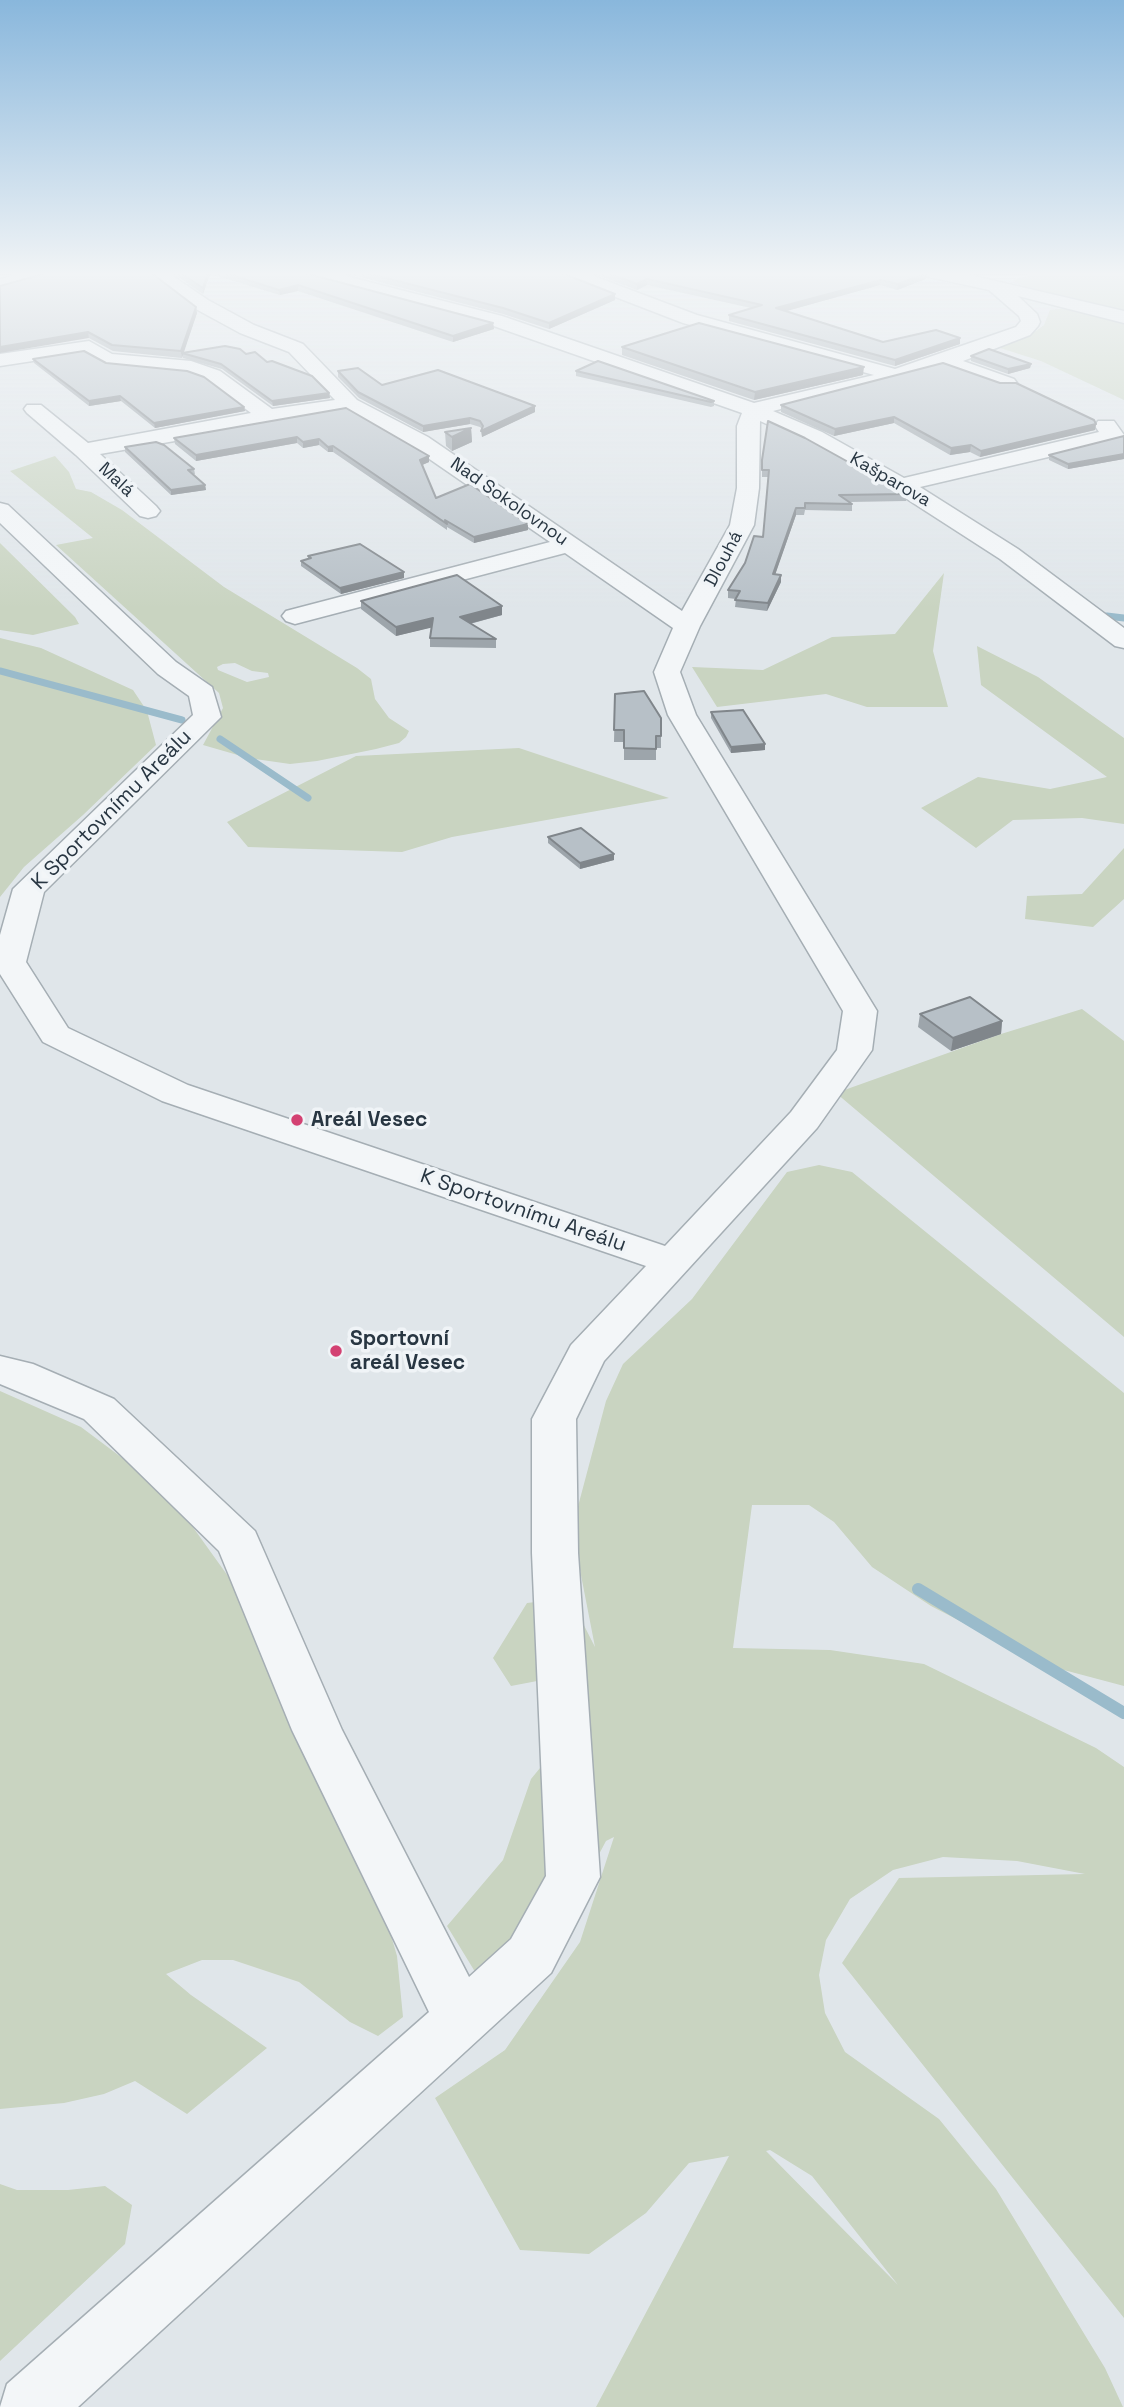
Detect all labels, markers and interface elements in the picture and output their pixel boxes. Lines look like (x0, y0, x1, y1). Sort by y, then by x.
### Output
street label: Kašparova (846, 448, 934, 512)
street label: Nad Sokolovnou (446, 453, 572, 551)
street label: Malá (94, 458, 138, 502)
street label: Dlouhá (700, 527, 748, 591)
street label: K Sportovnímu Areálu (27, 725, 197, 895)
place label: Areál Vesec (311, 1107, 427, 1133)
marker: Areál Vesec (289, 1112, 305, 1128)
street label: K Sportovnímu Areálu (417, 1164, 629, 1258)
place label: Sportovní areál Vesec (350, 1326, 465, 1376)
marker: Sportovní areál Vesec (328, 1343, 344, 1359)

